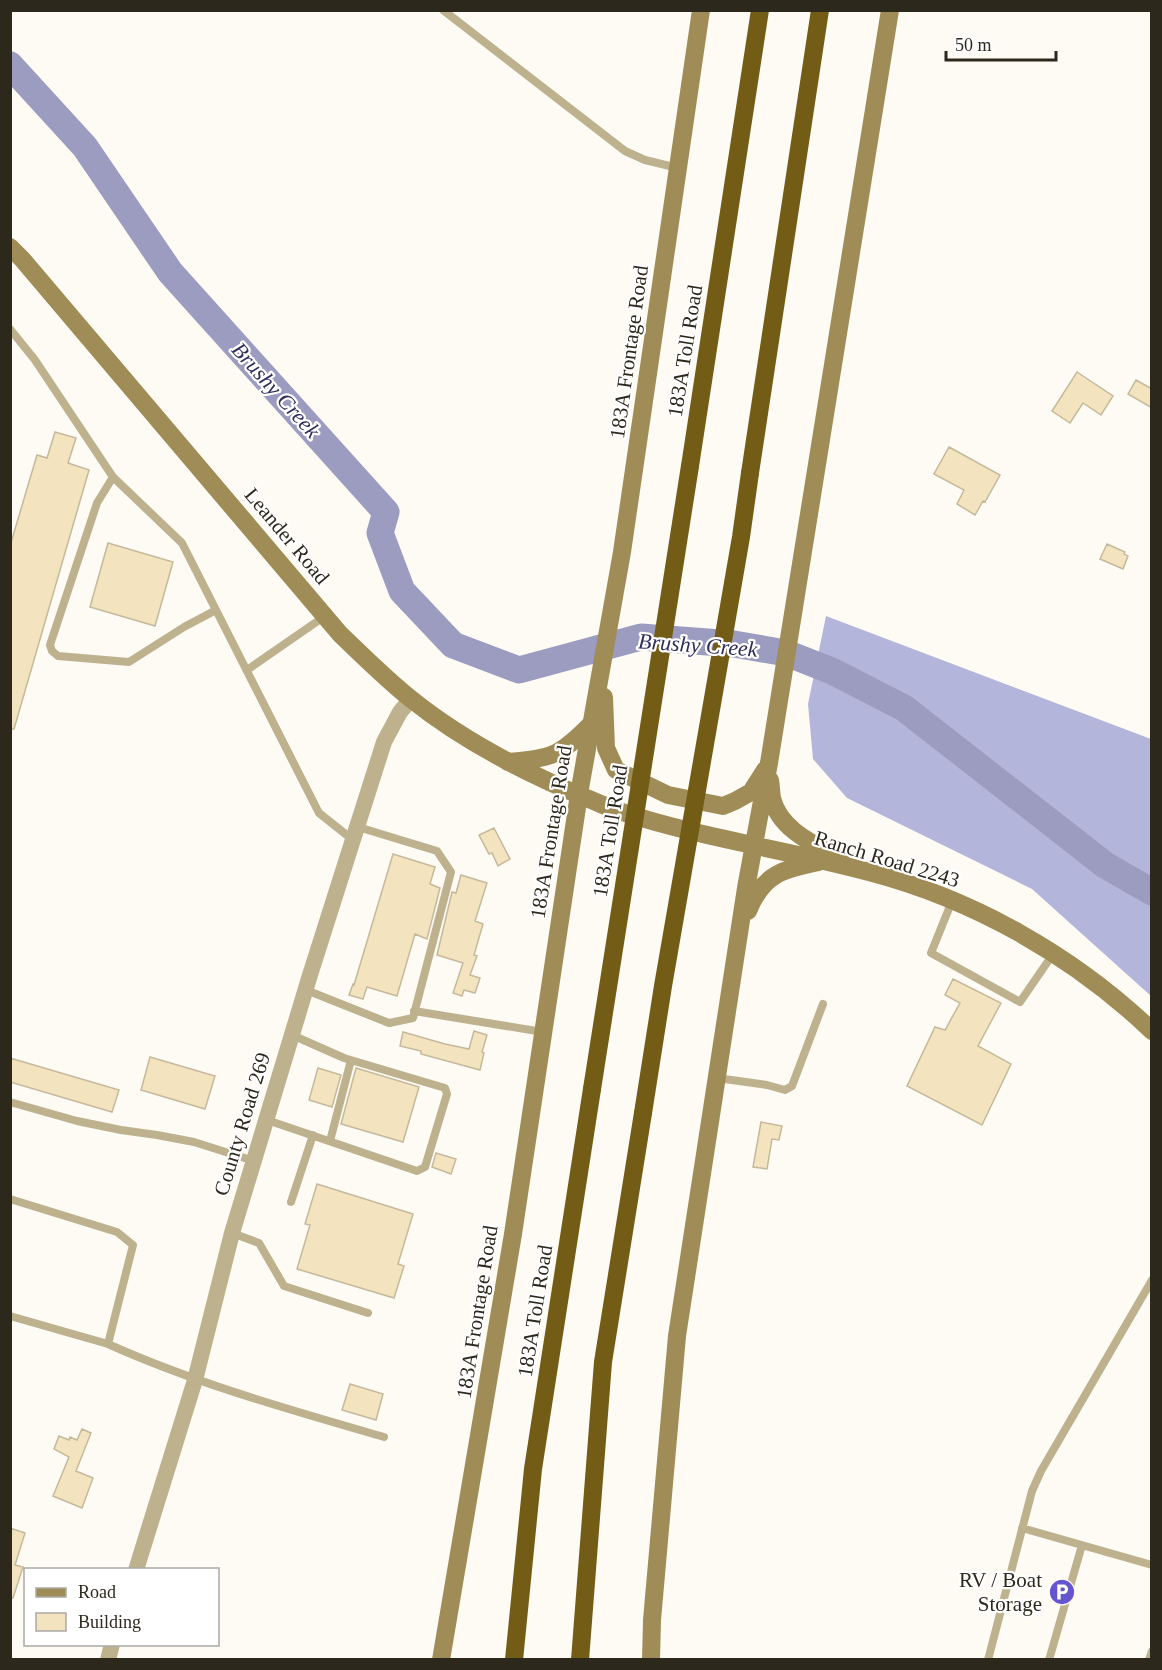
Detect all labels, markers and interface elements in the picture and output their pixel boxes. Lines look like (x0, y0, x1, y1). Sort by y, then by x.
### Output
scale bar (946, 24, 1056, 62)
text: 50 m (955, 35, 992, 55)
street label: 183A Frontage Road (605, 263, 653, 440)
street label: 183A Toll Road (663, 283, 707, 419)
water label: Brushy Creek (227, 337, 326, 444)
street label: Leander Road (240, 483, 335, 589)
water label: Brushy Creek (638, 628, 760, 662)
street label: 183A Frontage Road (525, 743, 577, 920)
street label: 183A Toll Road (588, 763, 632, 899)
street label: Ranch Road 2243 (812, 826, 962, 892)
street label: County Road 269 (209, 1050, 275, 1198)
street label: 183A Frontage Road (451, 1223, 503, 1400)
street label: 183A Toll Road (513, 1243, 557, 1379)
legend (24, 1568, 219, 1646)
place label: RV / Boat Storage (959, 1568, 1042, 1616)
parking icon: RV / Boat Storage (1047, 1577, 1077, 1607)
text: Road (78, 1582, 116, 1602)
text: Building (78, 1612, 141, 1632)

